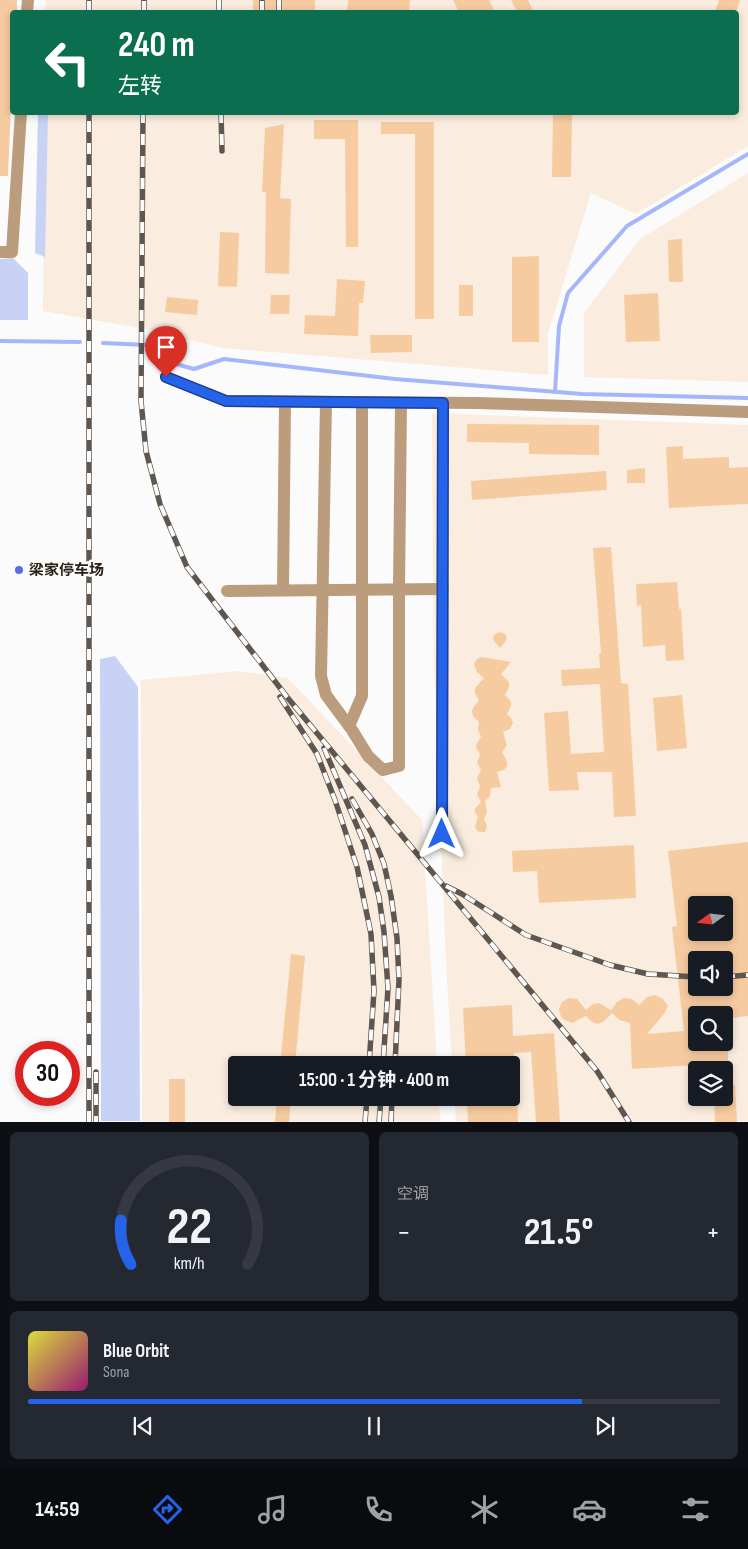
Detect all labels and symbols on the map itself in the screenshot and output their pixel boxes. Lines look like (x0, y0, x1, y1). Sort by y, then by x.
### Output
pin (145, 326, 187, 377)
place label: 梁家停车场 (29, 561, 104, 580)
marker: 梁家停车场 (13, 564, 25, 576)
position arrow (415, 807, 467, 859)
north arrow (688, 896, 732, 941)
speed limit sign: 30 (15, 1041, 80, 1106)

